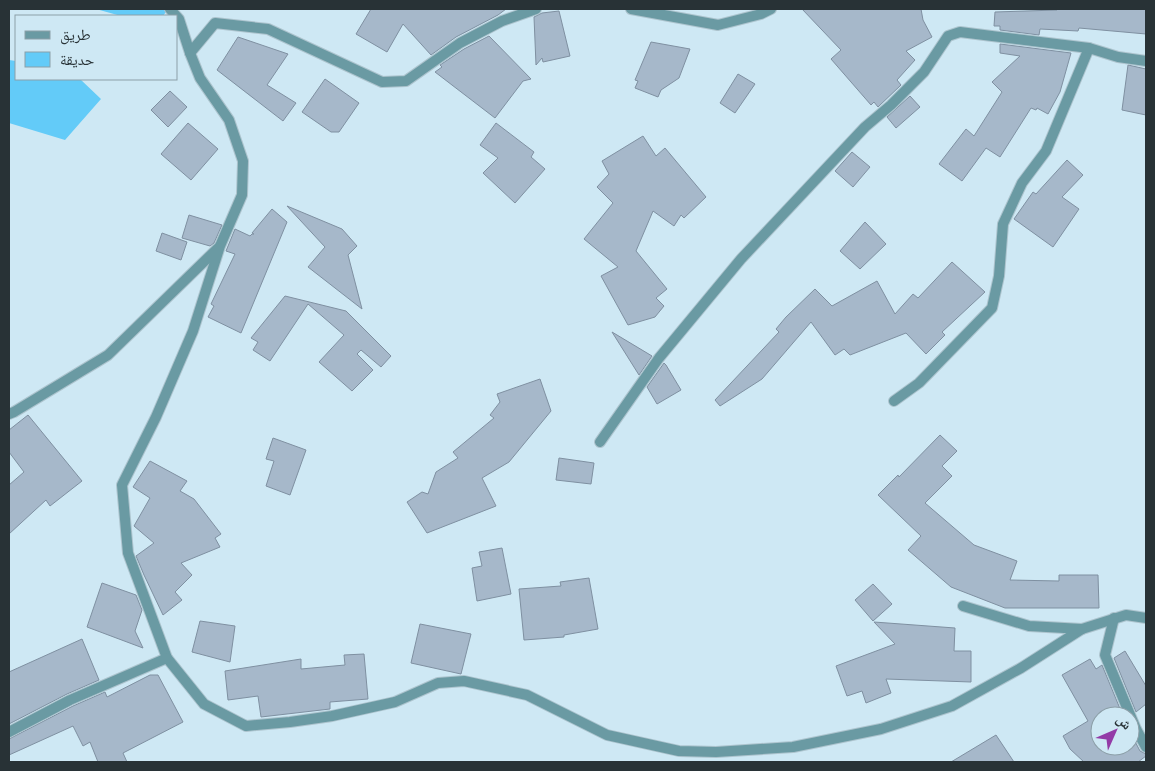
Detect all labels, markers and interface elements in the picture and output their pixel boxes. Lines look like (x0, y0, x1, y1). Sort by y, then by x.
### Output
legend (15, 15, 178, 80)
text: طريق (60, 26, 91, 45)
text: حديقة (60, 51, 95, 68)
north arrow (1090, 706, 1140, 756)
text: ش (1113, 711, 1135, 734)

